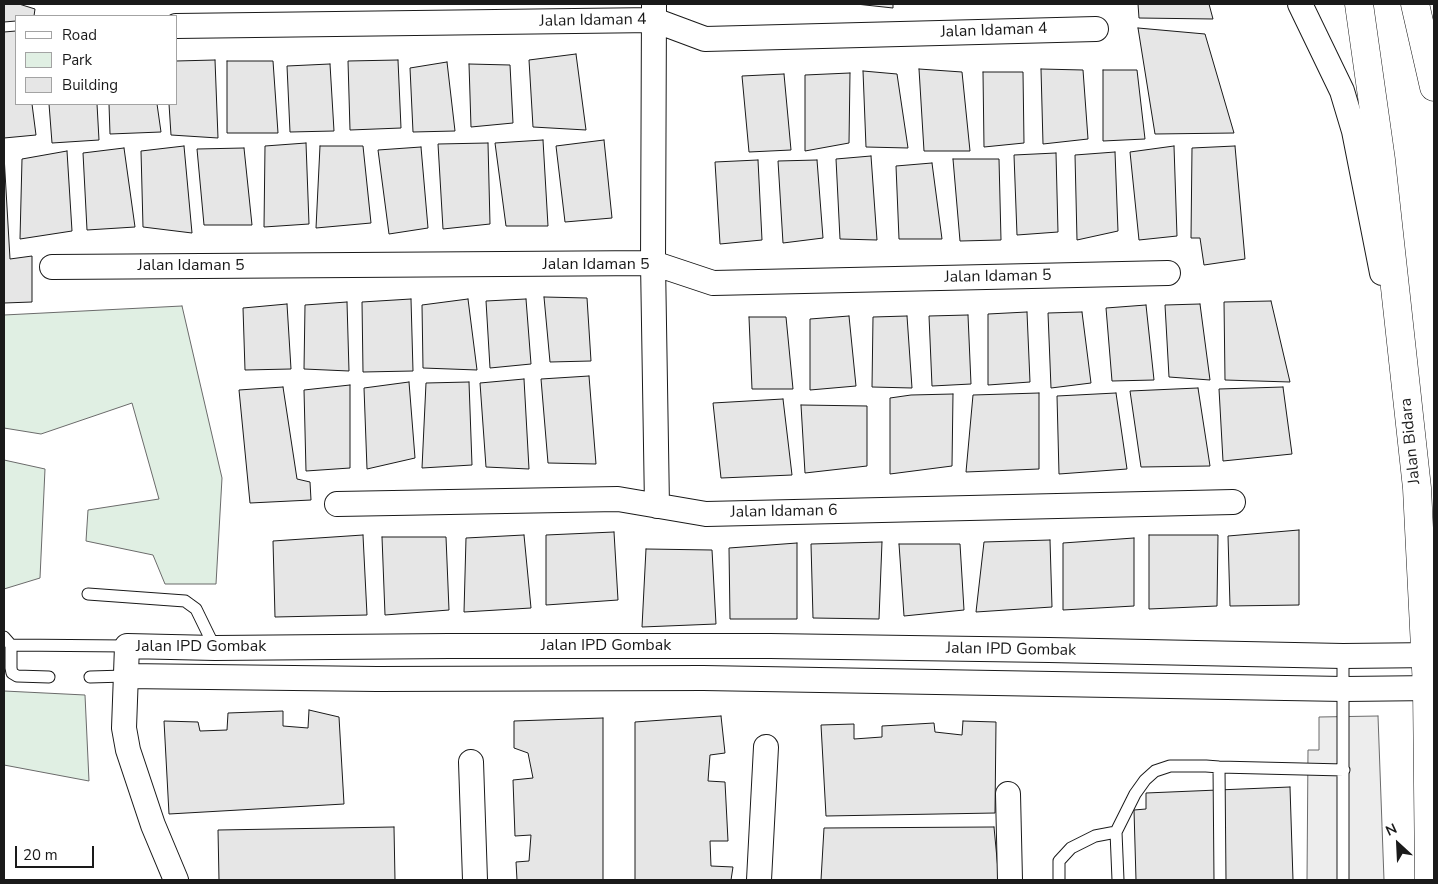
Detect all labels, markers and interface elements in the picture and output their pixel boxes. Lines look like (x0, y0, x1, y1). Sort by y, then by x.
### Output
street label: Jalan Idaman 4 (539, 10, 647, 32)
legend (15, 15, 178, 105)
street label: Jalan Idaman 4 (940, 20, 1048, 42)
text: Road (62, 25, 97, 45)
text: Park (62, 50, 92, 70)
text: Building (62, 75, 118, 95)
street label: Jalan Idaman 5 (543, 255, 649, 275)
street label: Jalan Idaman 5 (138, 256, 244, 276)
street label: Jalan Idaman 5 (944, 266, 1052, 288)
street label: Jalan Bidara (1397, 397, 1425, 485)
street label: Jalan Idaman 6 (730, 501, 838, 523)
street label: Jalan IPD Gombak (541, 636, 671, 656)
street label: Jalan IPD Gombak (136, 637, 266, 657)
street label: Jalan IPD Gombak (946, 639, 1076, 661)
north arrow (1373, 819, 1423, 869)
text: N (1383, 819, 1400, 841)
scale bar (18, 836, 96, 868)
text: 20 m (23, 845, 58, 865)

